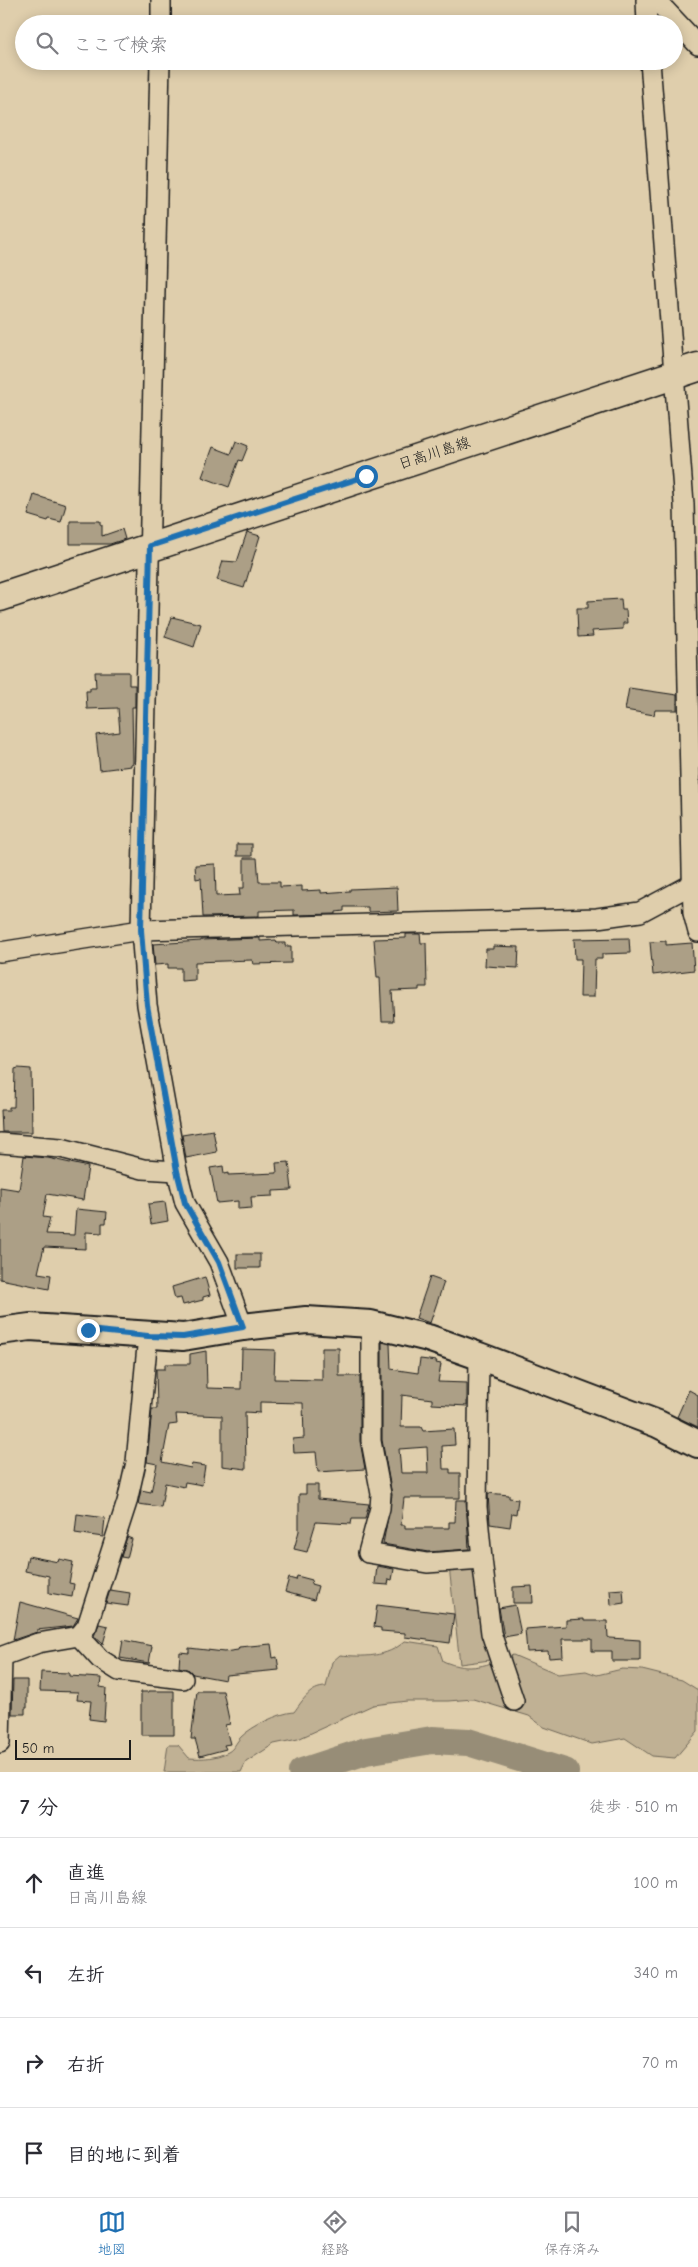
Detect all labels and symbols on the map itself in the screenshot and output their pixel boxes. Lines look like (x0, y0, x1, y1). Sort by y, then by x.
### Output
street label: 日高川島線 (396, 433, 472, 473)
route start (355, 465, 378, 488)
route end (77, 1319, 100, 1342)
scale bar (15, 1737, 131, 1760)

